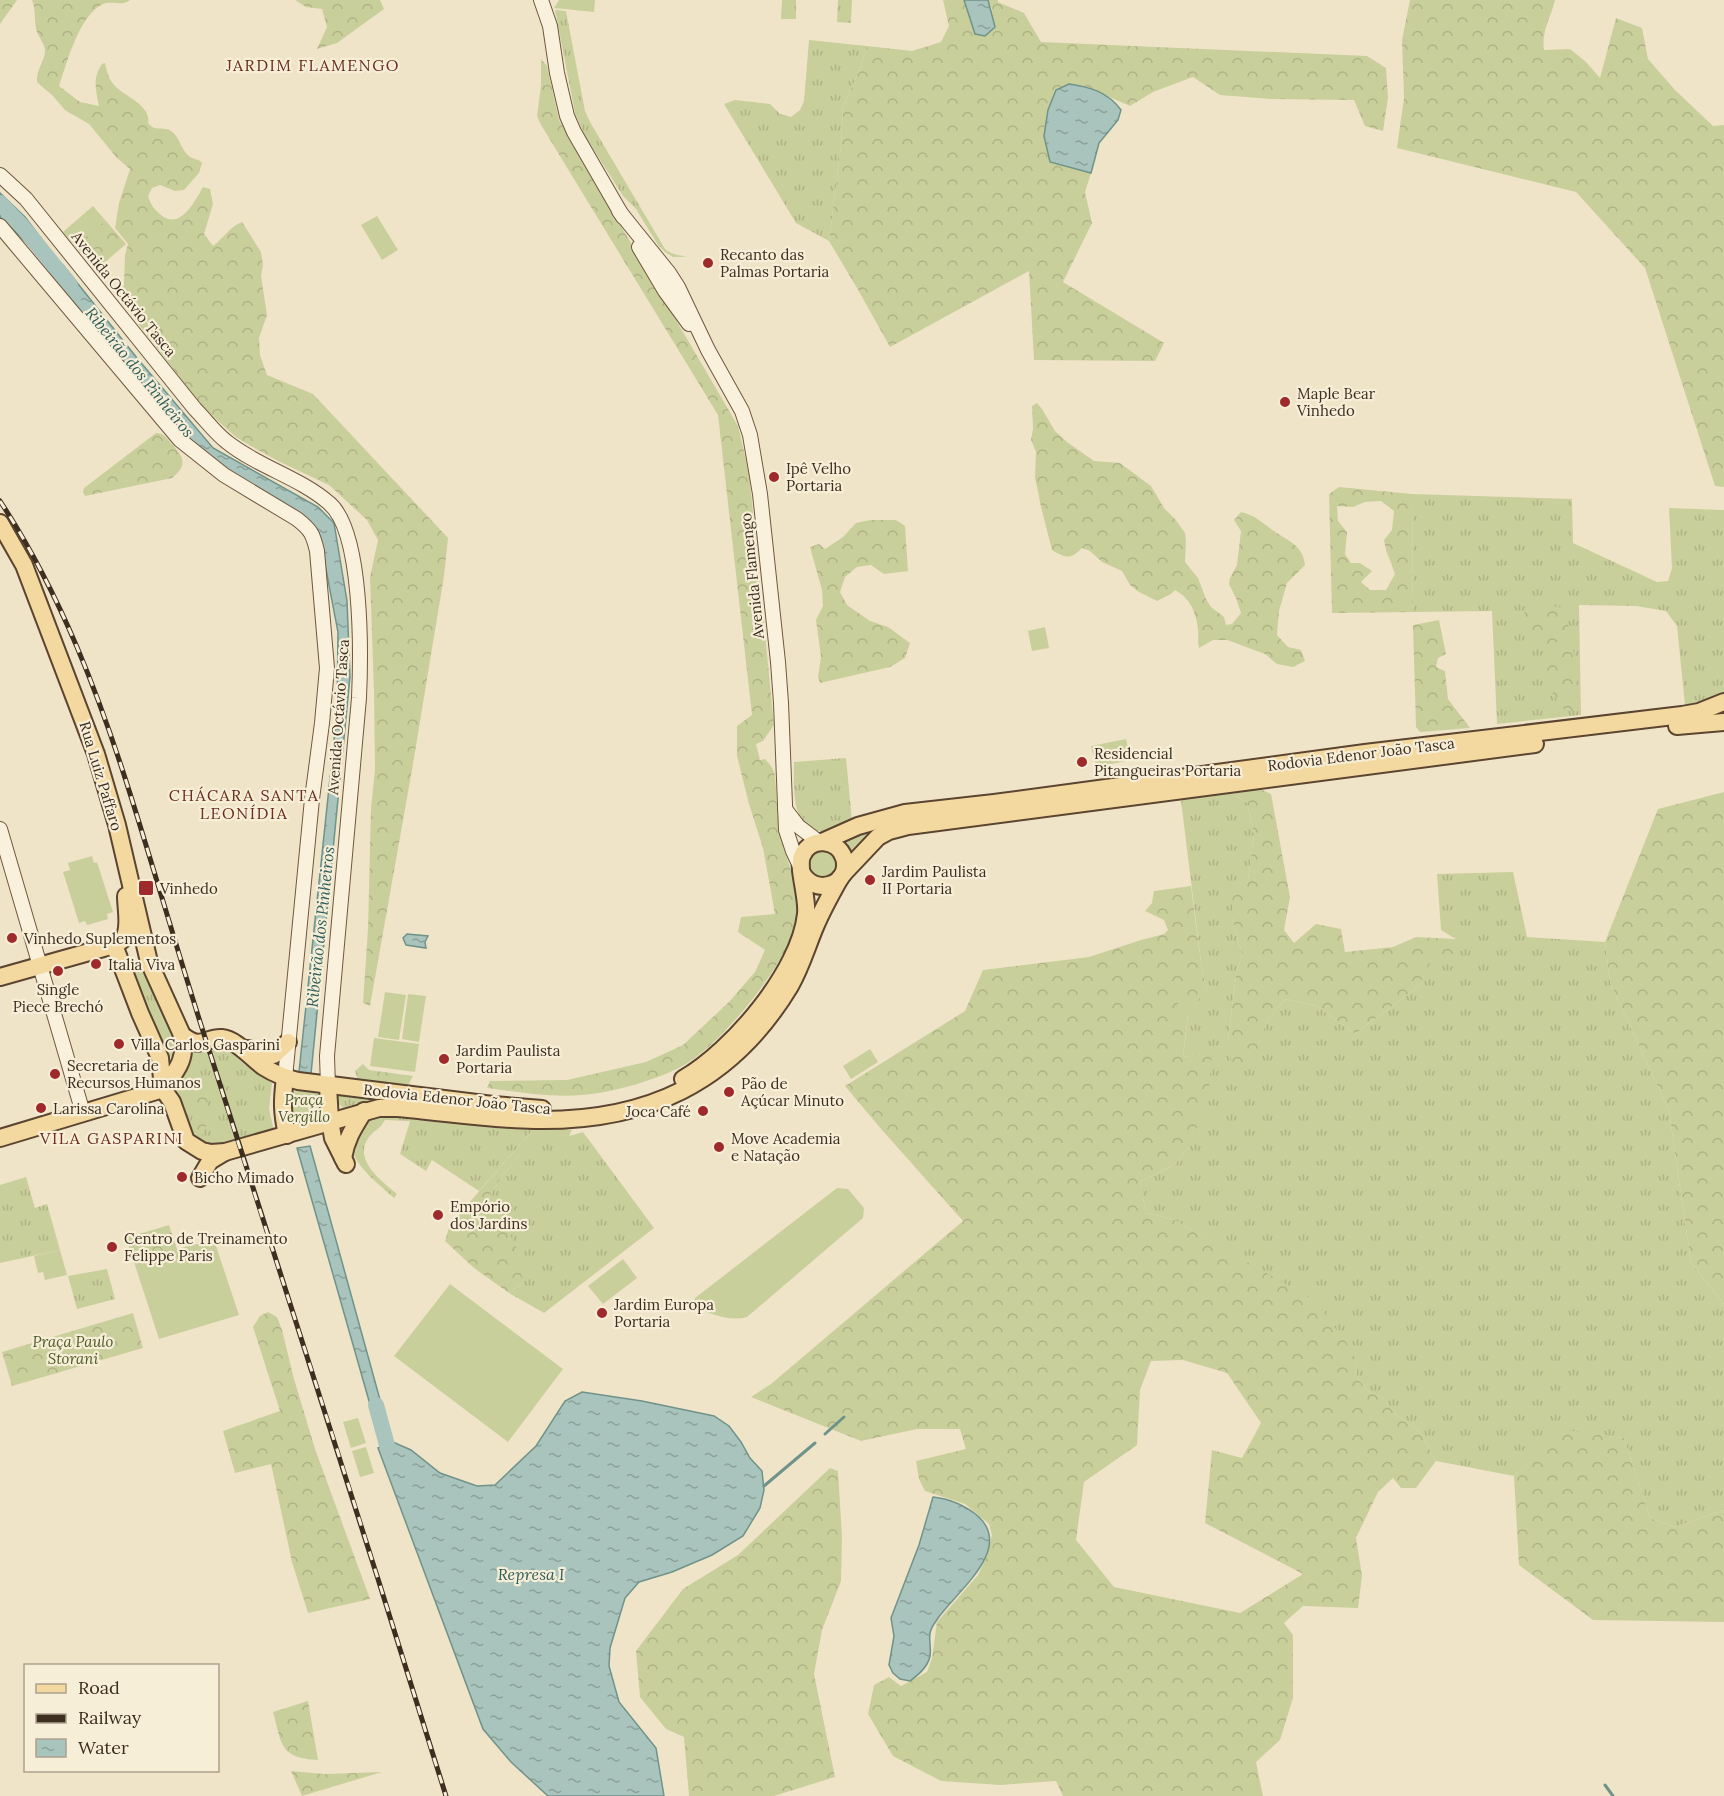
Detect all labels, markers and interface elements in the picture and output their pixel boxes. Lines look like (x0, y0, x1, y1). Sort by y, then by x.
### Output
district label: JARDIM FLAMENGO (225, 55, 400, 75)
street label: Avenida Octávio Tasca (67, 227, 181, 361)
place label: Recanto das Palmas Portaria (720, 245, 829, 281)
marker: Recanto das Palmas Portaria (701, 256, 715, 270)
water label: Ribeirão dos Pinheiros (81, 303, 199, 441)
place label: Maple Bear Vinhedo (1296, 384, 1376, 420)
marker: Maple Bear Vinhedo (1278, 395, 1292, 409)
place label: Ipê Velho Portaria (786, 459, 851, 495)
marker: Ipê Velho Portaria (767, 470, 781, 484)
street label: Avenida Flamengo (736, 512, 768, 641)
street label: Avenida Octávio Tasca (323, 638, 353, 796)
street label: Rua Luiz Paffaro (75, 719, 127, 833)
street label: Rodovia Edenor João Tasca (1266, 733, 1456, 775)
place label: Residencial Pitangueiras Portaria (1094, 744, 1241, 780)
marker: Residencial Pitangueiras Portaria (1075, 755, 1089, 769)
district label: CHÁCARA SANTA LEONÍDIA (169, 785, 319, 823)
water label: Ribeirão dos Pinheiros (302, 845, 338, 1008)
place label: Jardim Paulista II Portaria (881, 862, 987, 898)
marker: Jardim Paulista II Portaria (863, 873, 877, 887)
marker: Vinhedo (137, 879, 155, 897)
place label: Vinhedo (159, 879, 218, 898)
place label: Vinhedo Suplementos (23, 929, 176, 948)
marker: Vinhedo Suplementos (5, 931, 19, 945)
place label: Italia Viva (108, 955, 176, 974)
marker: Italia Viva (89, 957, 103, 971)
marker: Single Piece Brechó (51, 964, 65, 978)
place label: Single Piece Brechó (13, 980, 104, 1016)
place label: Villa Carlos Gasparini (130, 1035, 280, 1054)
marker: Villa Carlos Gasparini (112, 1037, 126, 1051)
place label: Jardim Paulista Portaria (455, 1041, 561, 1077)
marker: Jardim Paulista Portaria (437, 1052, 451, 1066)
place label: Secretaria de Recursos Humanos (67, 1056, 201, 1092)
marker: Secretaria de Recursos Humanos (48, 1067, 62, 1081)
place label: Pão de Açúcar Minuto (740, 1074, 844, 1110)
street label: Rodovia Edenor João Tasca (362, 1080, 552, 1118)
marker: Pão de Açúcar Minuto (722, 1085, 736, 1099)
park label: Praça Vergillo (278, 1090, 330, 1126)
place label: Larissa Carolina (53, 1099, 165, 1118)
marker: Larissa Carolina (34, 1101, 48, 1115)
place label: Joca Café (625, 1102, 691, 1121)
marker: Joca Café (696, 1104, 710, 1118)
district label: VILA GASPARINI (39, 1128, 184, 1148)
place label: Move Academia e Natação (731, 1129, 841, 1165)
marker: Move Academia e Natação (712, 1140, 726, 1154)
place label: Bicho Mimado (194, 1168, 294, 1187)
marker: Bicho Mimado (175, 1170, 189, 1184)
place label: Empório dos Jardins (450, 1197, 527, 1233)
marker: Empório dos Jardins (431, 1208, 445, 1222)
place label: Centro de Treinamento Felippe Paris (124, 1229, 288, 1265)
marker: Centro de Treinamento Felippe Paris (105, 1240, 119, 1254)
place label: Jardim Europa Portaria (613, 1295, 714, 1331)
marker: Jardim Europa Portaria (595, 1306, 609, 1320)
park label: Praça Paulo Storani (33, 1332, 114, 1368)
water label: Represa I (498, 1564, 564, 1584)
legend (24, 1664, 219, 1772)
text: Road (78, 1676, 120, 1699)
text: Railway (78, 1706, 142, 1729)
text: Water (78, 1736, 129, 1759)

